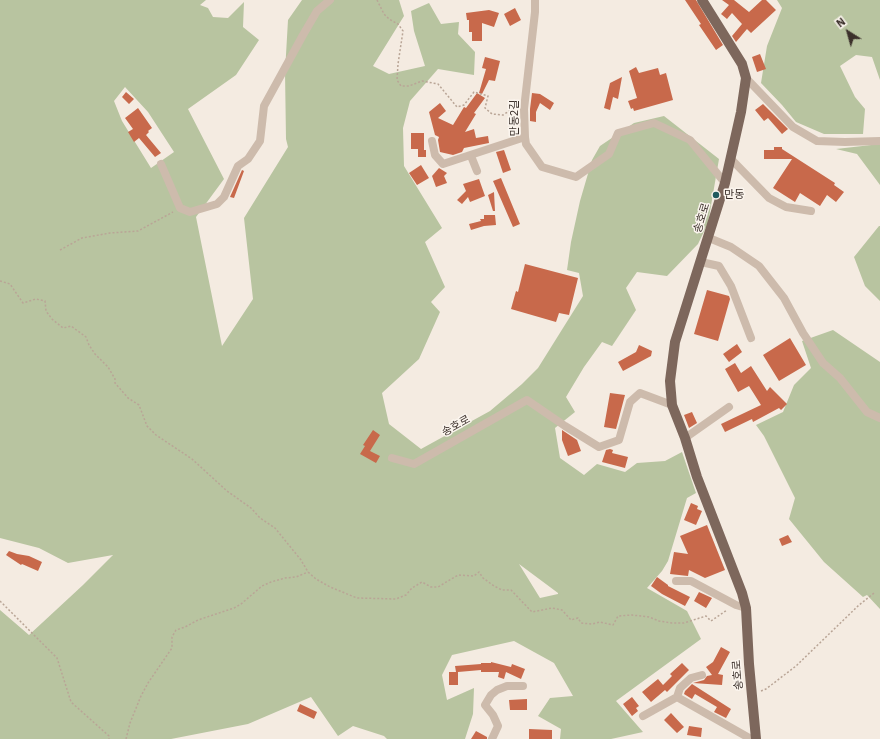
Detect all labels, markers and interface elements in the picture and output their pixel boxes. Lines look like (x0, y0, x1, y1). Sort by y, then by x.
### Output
north arrow (828, 12, 868, 52)
text: N (833, 14, 848, 30)
street label: 만동2길 (508, 100, 522, 136)
place label: 만동 (724, 188, 744, 202)
marker: 만동 (711, 190, 721, 200)
street label: 송호로 (691, 202, 713, 234)
street label: 송호로 (440, 413, 472, 439)
street label: 송호로 (730, 659, 746, 691)

